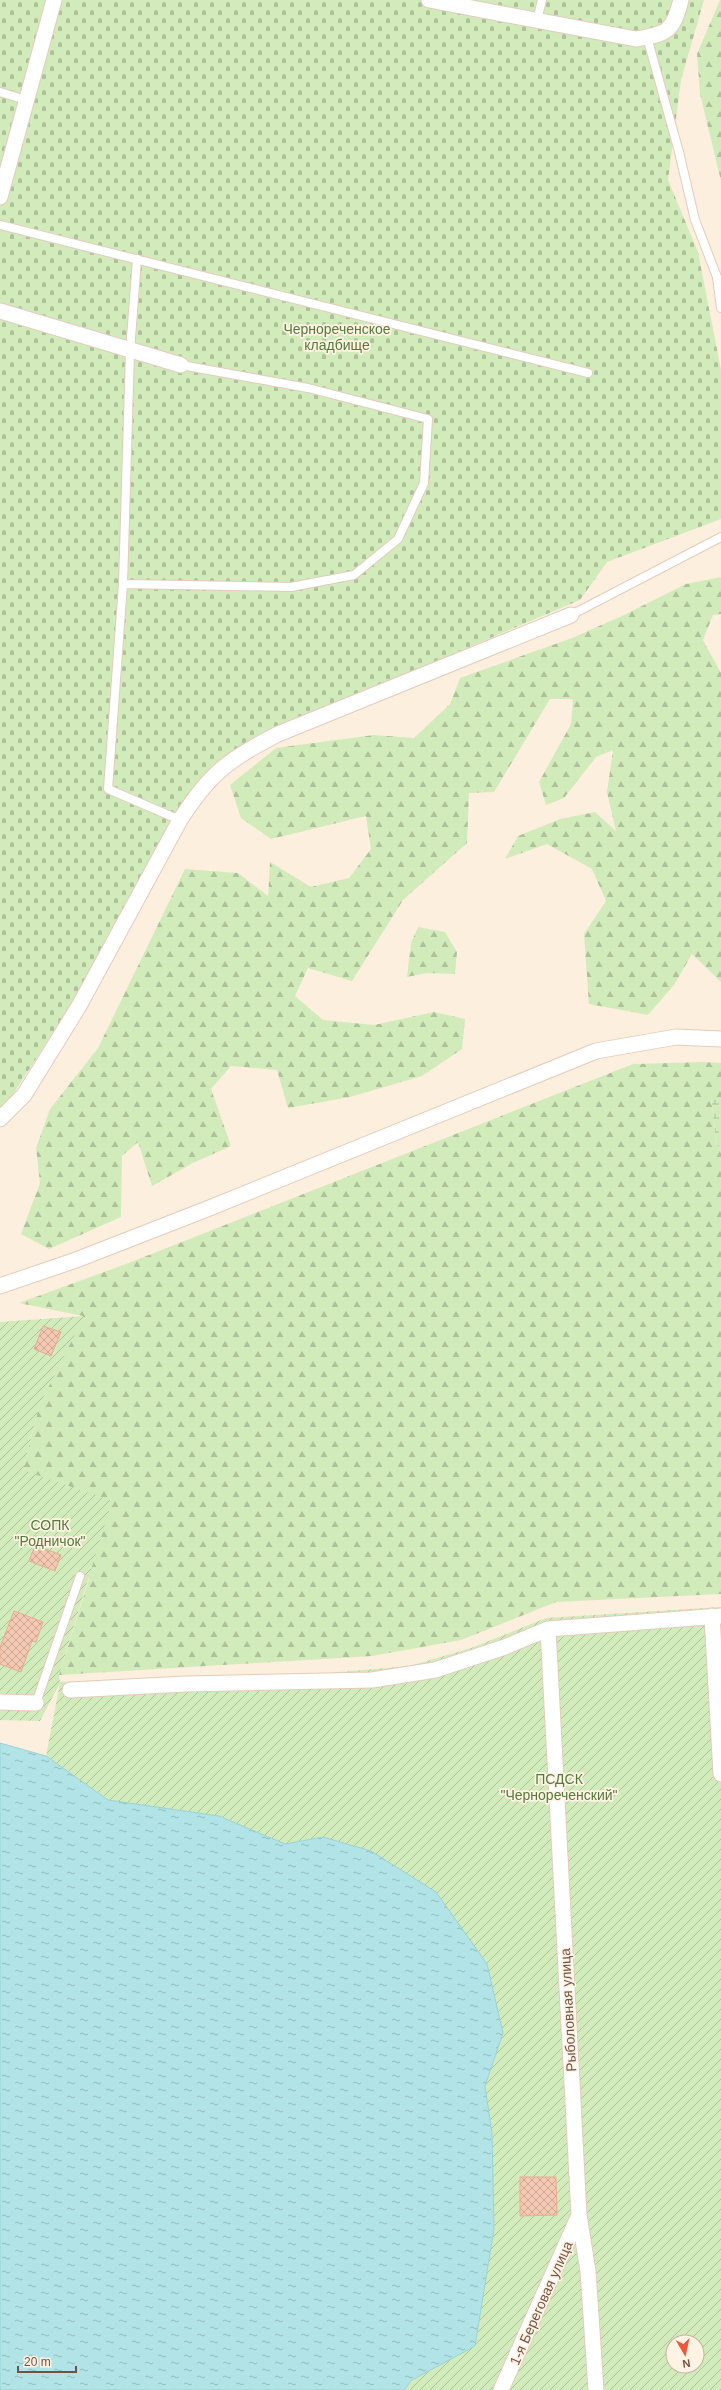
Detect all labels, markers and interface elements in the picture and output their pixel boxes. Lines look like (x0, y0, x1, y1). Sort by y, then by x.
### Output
park label: Чернореченское кладбище (283, 321, 391, 353)
park label: СОПК "Родничок" (14, 1517, 86, 1549)
park label: ПСДСК "Чернореченский" (500, 1771, 618, 1803)
street label: Рыболовная улица (557, 1947, 579, 2072)
street label: 1-я Береговая улица (506, 2238, 576, 2367)
north arrow (665, 2334, 705, 2374)
scale bar (18, 2348, 76, 2374)
text: 20 m (24, 2355, 51, 2369)
text: N (682, 2357, 691, 2370)

